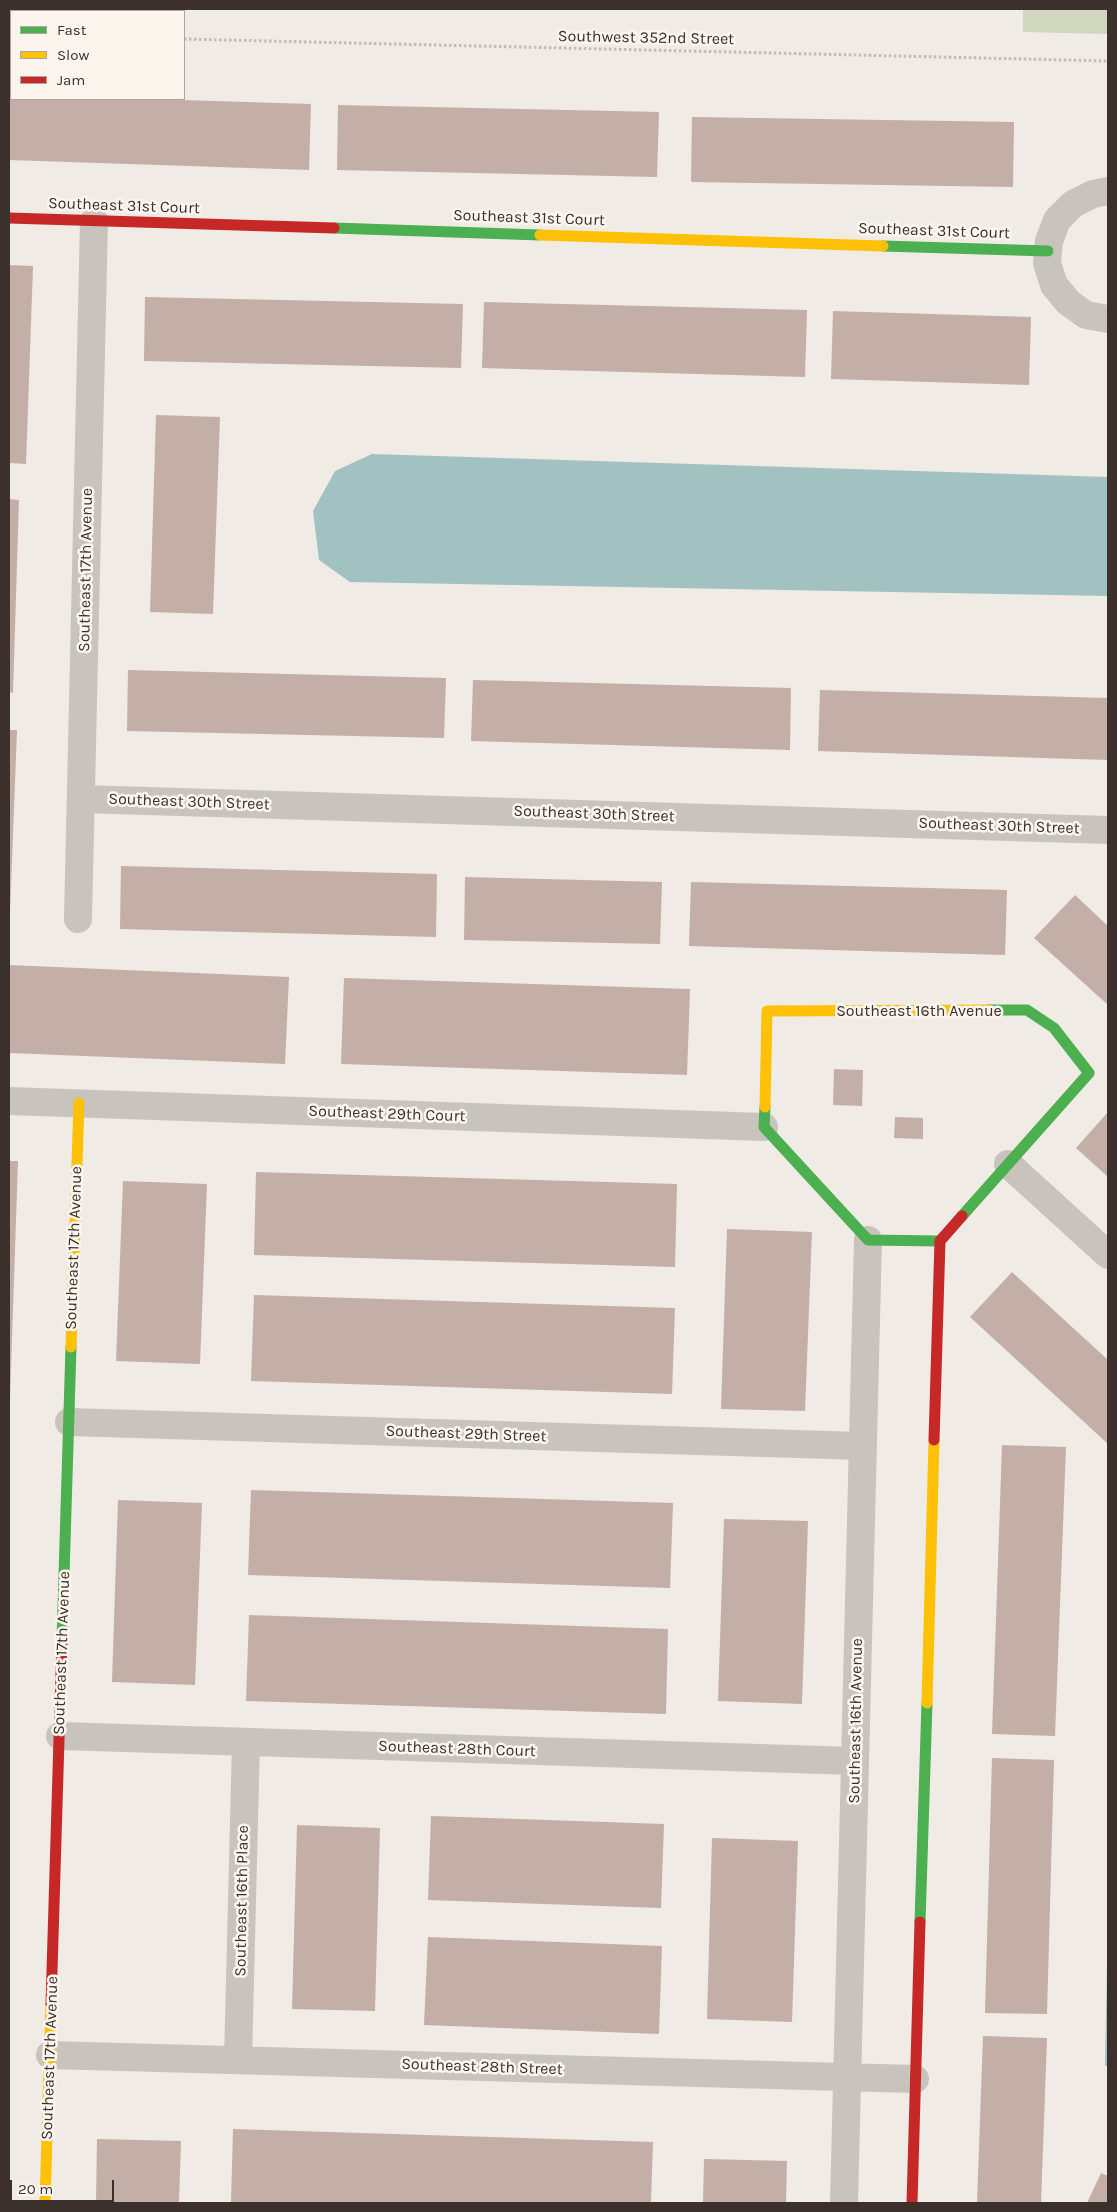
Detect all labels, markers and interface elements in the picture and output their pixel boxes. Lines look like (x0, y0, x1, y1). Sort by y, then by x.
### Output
legend (10, 10, 185, 100)
text: Fast (57, 21, 86, 39)
street label: Southwest 352nd Street (558, 27, 734, 49)
text: Slow (57, 46, 89, 64)
text: Jam (57, 71, 85, 89)
street label: Southeast 31st Court (48, 194, 200, 218)
street label: Southeast 31st Court (453, 206, 605, 230)
street label: Southeast 31st Court (858, 219, 1010, 243)
street label: Southeast 17th Avenue (75, 488, 97, 652)
street label: Southeast 30th Street (108, 790, 270, 814)
street label: Southeast 30th Street (513, 802, 675, 826)
street label: Southeast 30th Street (918, 814, 1080, 838)
street label: Southeast 16th Avenue (836, 1001, 1002, 1021)
street label: Southeast 29th Court (308, 1102, 466, 1126)
street label: Southeast 17th Avenue (62, 1166, 86, 1330)
street label: Southeast 29th Street (385, 1422, 547, 1446)
street label: Southeast 17th Avenue (50, 1571, 74, 1735)
street label: Southeast 16th Avenue (845, 1638, 867, 1804)
street label: Southeast 28th Court (378, 1737, 536, 1761)
street label: Southeast 16th Place (231, 1825, 253, 1977)
street label: Southeast 17th Avenue (38, 1976, 62, 2140)
street label: Southeast 28th Street (401, 2055, 563, 2079)
scale bar (12, 2170, 116, 2202)
text: 20 m (18, 2180, 53, 2198)

